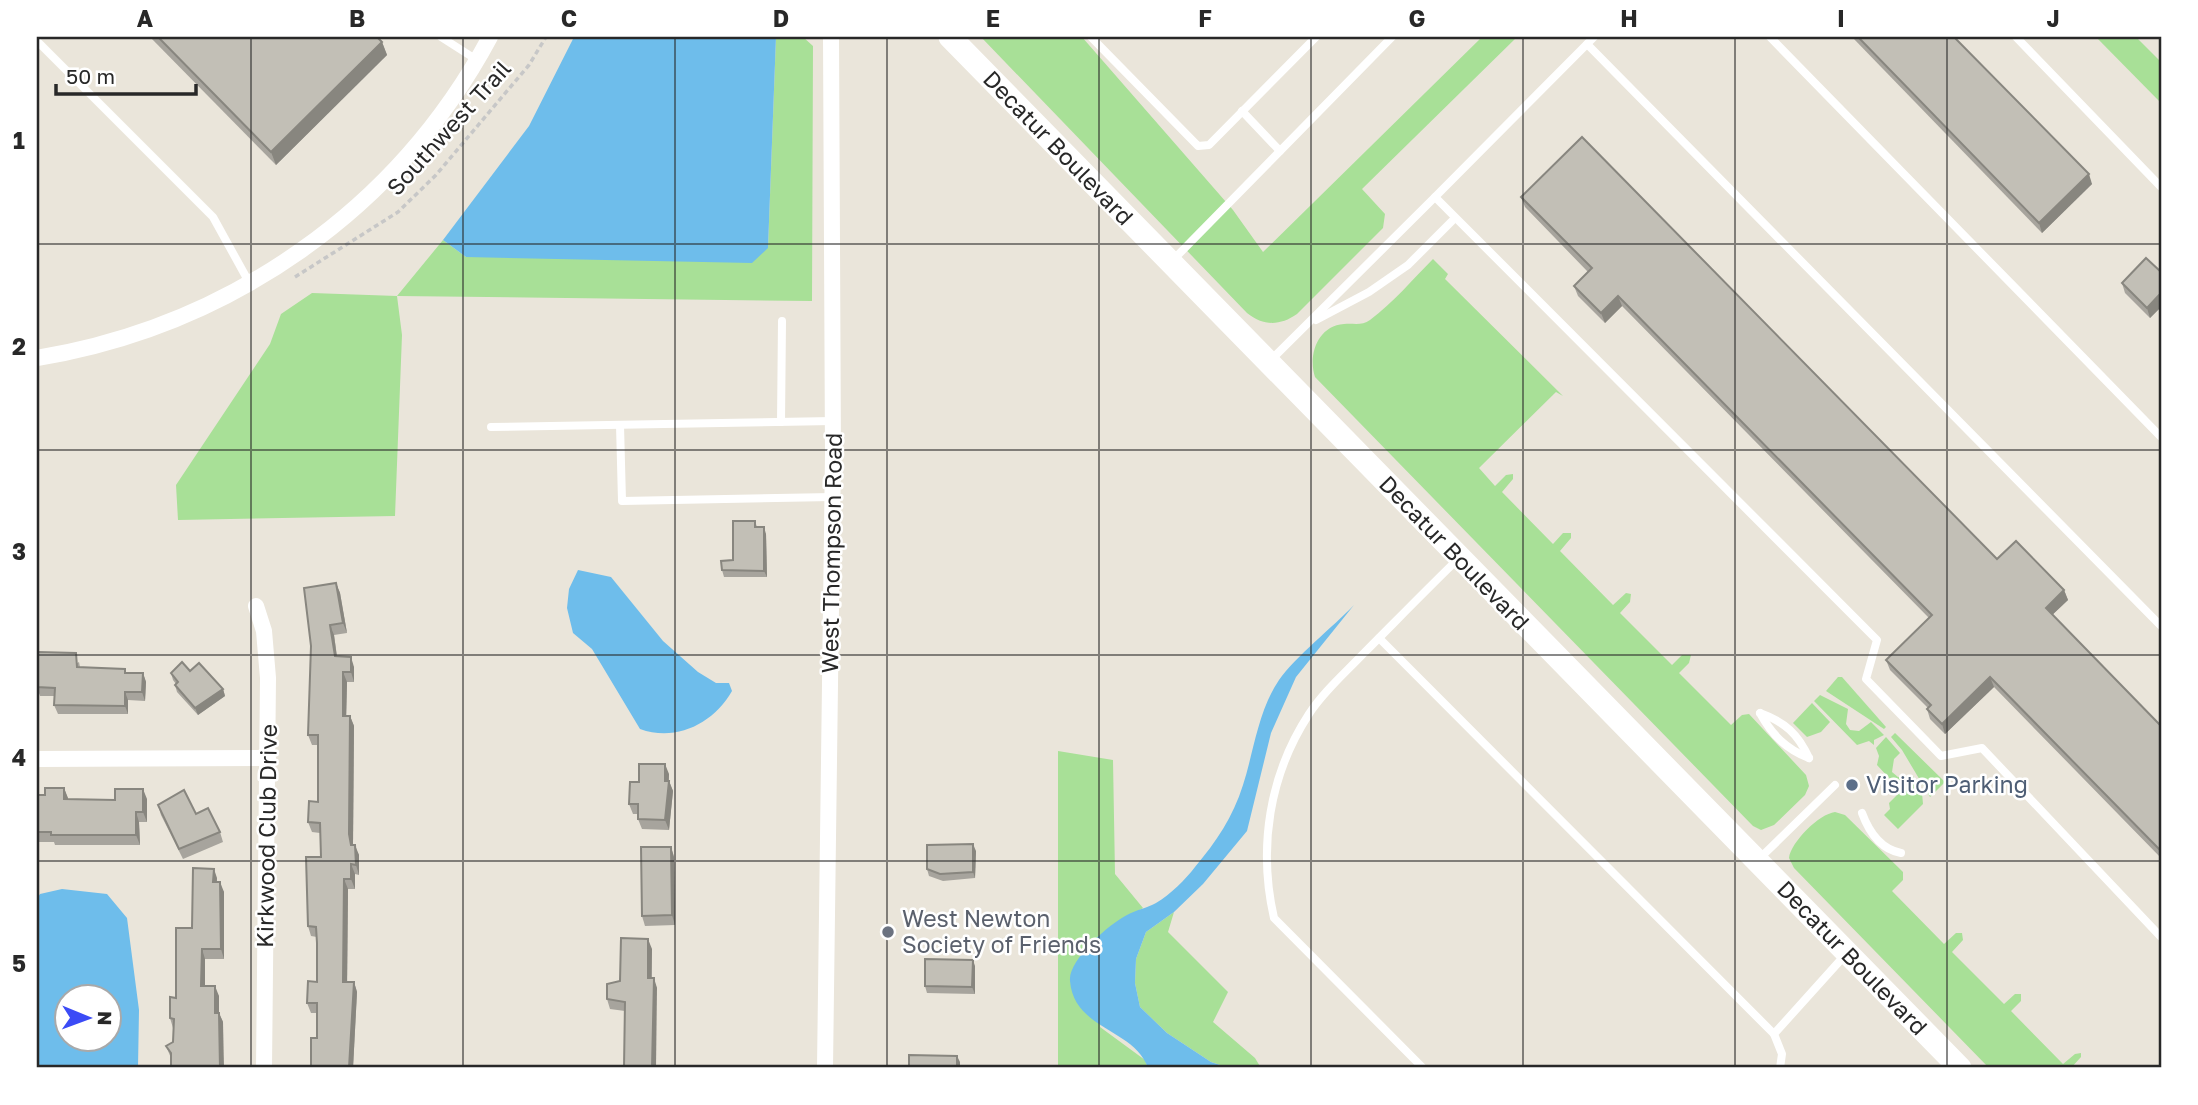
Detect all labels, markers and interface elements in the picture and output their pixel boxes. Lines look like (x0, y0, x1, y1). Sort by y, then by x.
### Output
text: A (137, 4, 154, 32)
text: B (349, 4, 365, 32)
text: C (561, 4, 577, 32)
text: D (773, 4, 789, 32)
text: E (986, 4, 1000, 32)
text: F (1198, 4, 1212, 32)
text: G (1409, 4, 1425, 32)
text: H (1620, 4, 1638, 32)
text: I (1837, 4, 1845, 32)
text: J (2046, 4, 2060, 32)
scale bar (56, 52, 196, 96)
street label: Southwest Trail (380, 54, 516, 201)
text: 50 m (66, 63, 115, 89)
street label: Decatur Boulevard (978, 64, 1140, 230)
text: 1 (13, 126, 25, 154)
text: 2 (12, 332, 26, 360)
street label: West Thompson Road (815, 432, 847, 674)
street label: Decatur Boulevard (1374, 469, 1536, 635)
text: 3 (12, 537, 26, 565)
street label: Kirkwood Club Drive (250, 724, 282, 948)
text: 4 (12, 743, 26, 771)
place label: Visitor Parking (1866, 770, 2028, 798)
marker: Visitor Parking (1844, 777, 1860, 793)
street label: Decatur Boulevard (1772, 874, 1934, 1040)
place label: West Newton Society of Friends (902, 904, 1101, 958)
marker: West Newton Society of Friends (880, 924, 896, 940)
text: 5 (12, 949, 26, 977)
north arrow (52, 982, 122, 1052)
text: N (94, 1011, 117, 1026)

